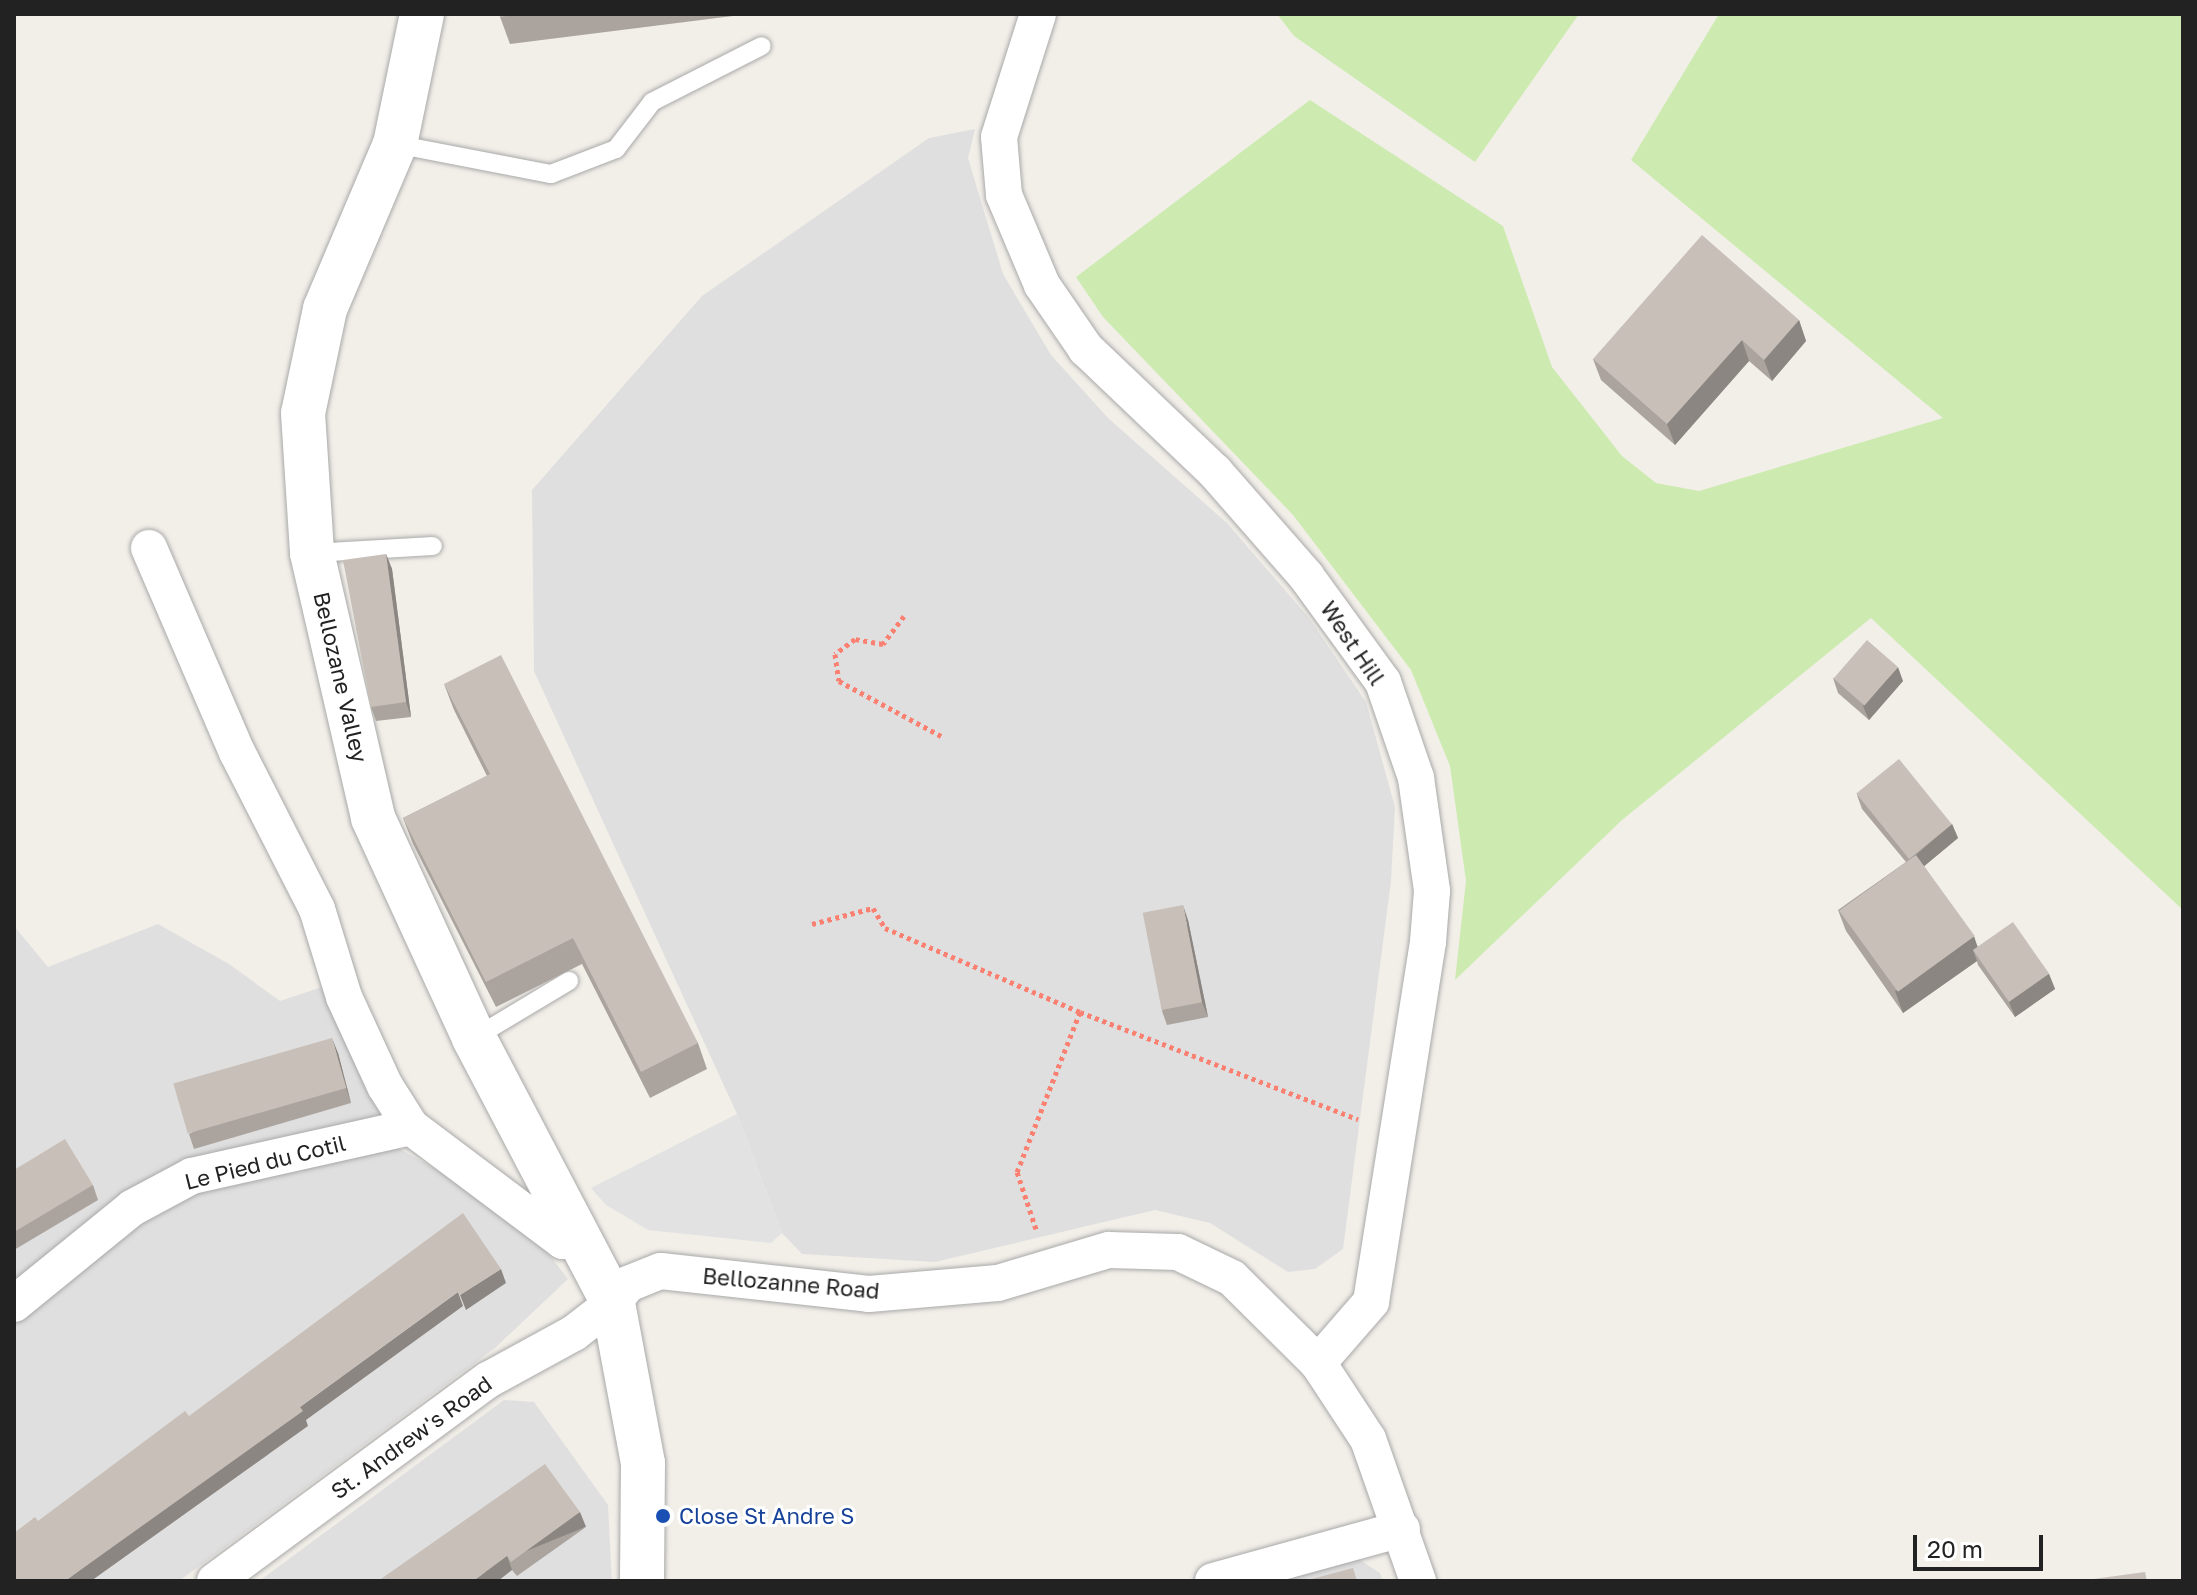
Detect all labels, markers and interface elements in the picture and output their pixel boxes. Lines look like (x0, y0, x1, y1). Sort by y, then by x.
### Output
street label: Bellozane Valley (309, 589, 373, 765)
street label: West Hill (1315, 596, 1391, 690)
street label: Le Pied du Cotil (182, 1129, 348, 1195)
street label: Bellozanne Road (701, 1262, 881, 1304)
street label: St. Andrew's Road (325, 1370, 497, 1504)
place label: Close St Andre S (679, 1503, 854, 1529)
marker: Close St Andre S (654, 1507, 672, 1525)
scale bar (1917, 1519, 2047, 1569)
text: 20 m (1927, 1534, 1983, 1563)

